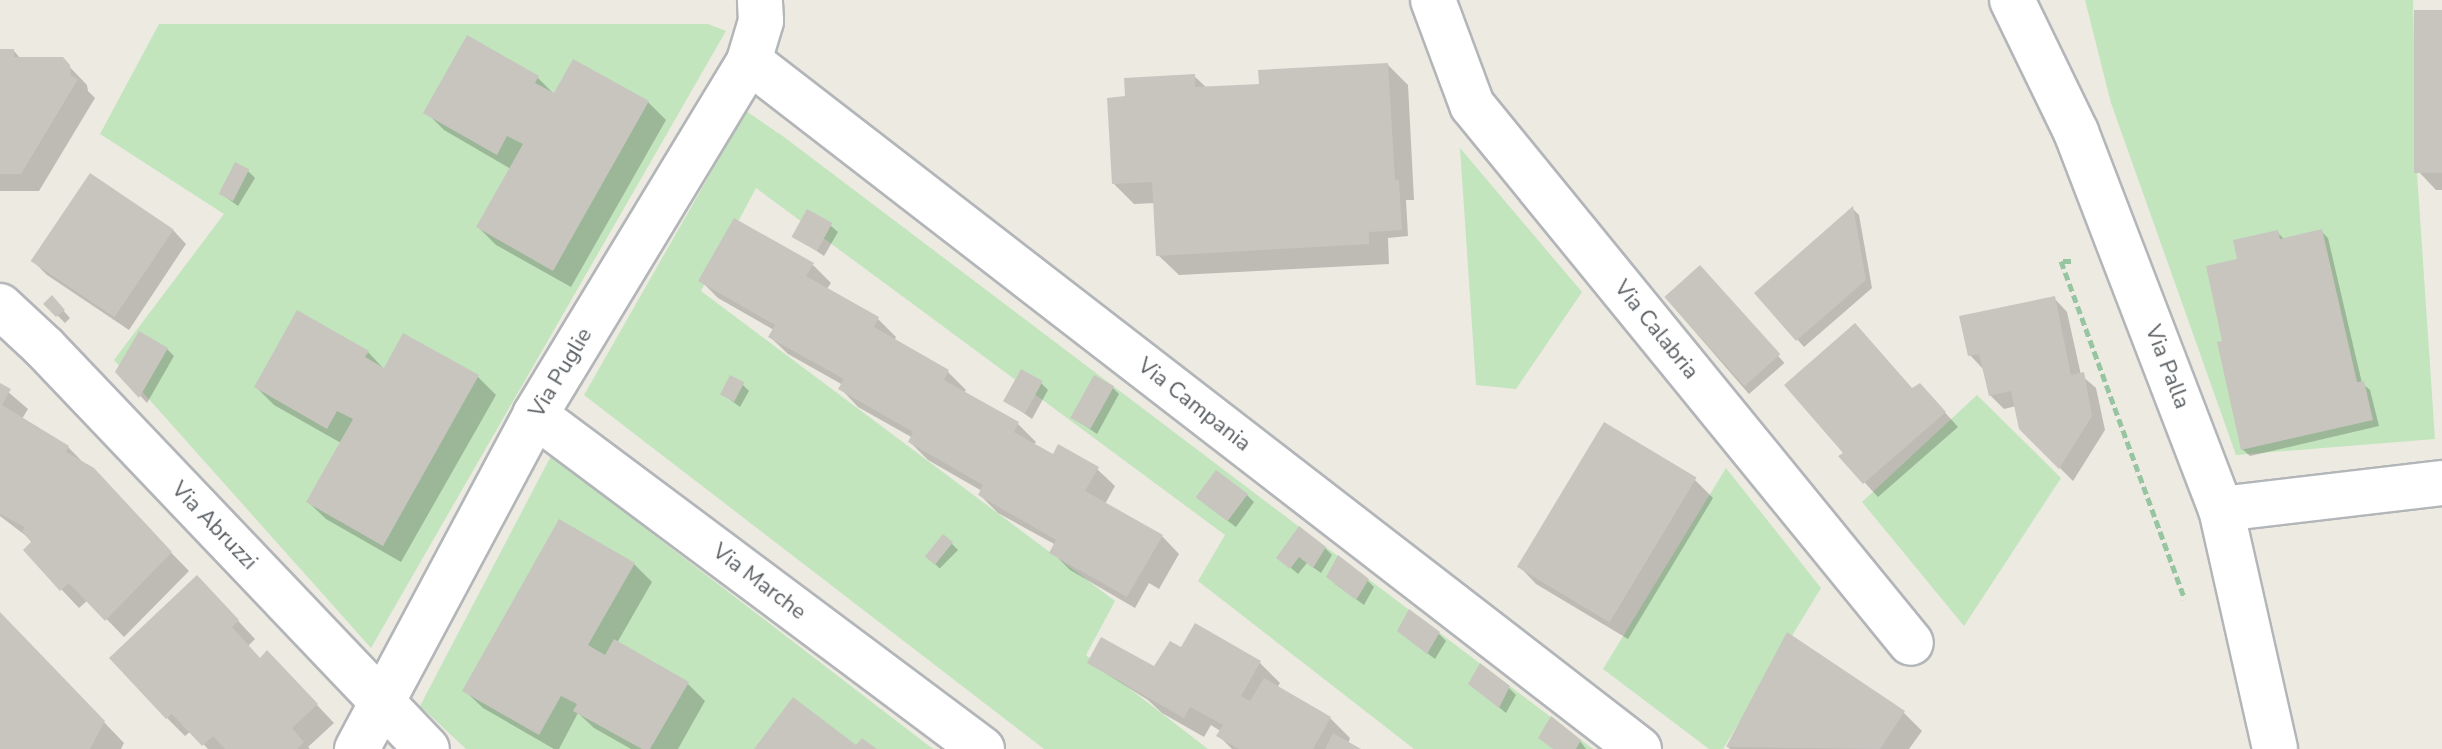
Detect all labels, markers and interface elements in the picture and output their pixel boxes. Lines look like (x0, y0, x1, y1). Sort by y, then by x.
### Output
street label: Via Calabria (1608, 275, 1704, 385)
street label: Via Palla (2139, 322, 2195, 412)
street label: Via Puglie (524, 323, 598, 423)
street label: Via Campania (1132, 353, 1256, 457)
street label: Via Abruzzi (166, 476, 262, 576)
street label: Via Marche (707, 538, 811, 626)

